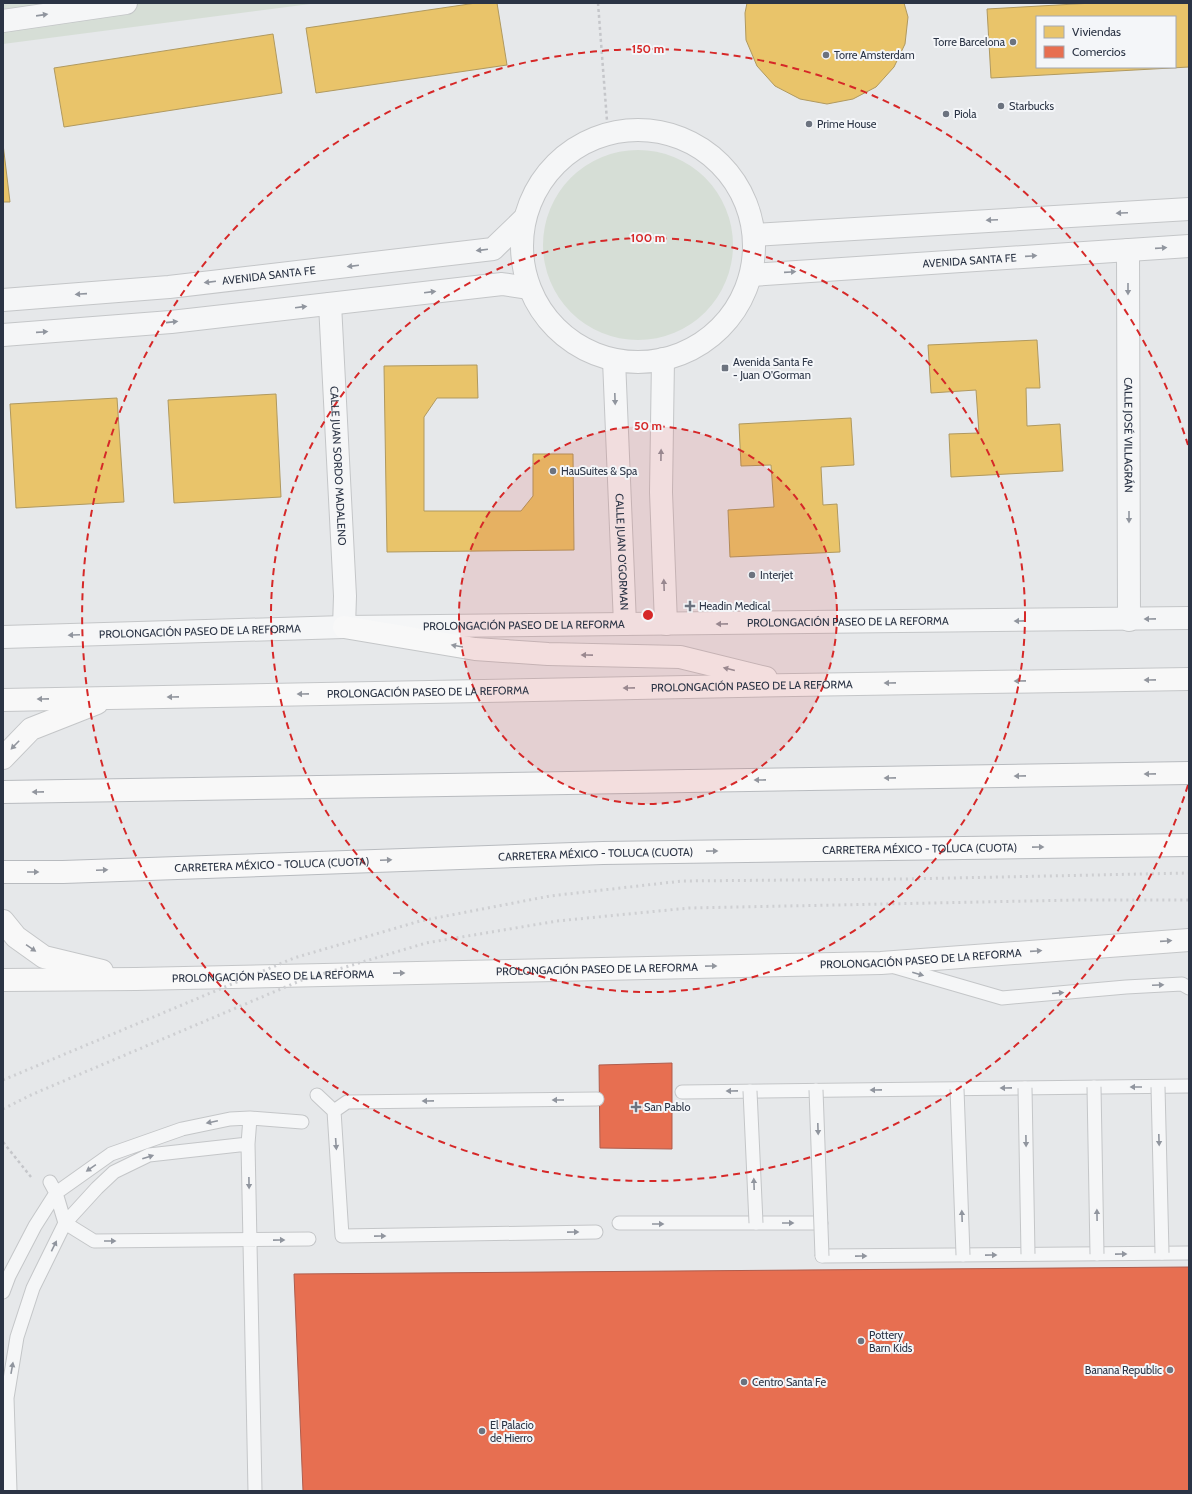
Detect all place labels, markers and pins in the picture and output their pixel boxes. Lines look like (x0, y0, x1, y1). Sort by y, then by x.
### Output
place label: Torre Barcelona (933, 35, 1006, 49)
marker: Torre Barcelona (1008, 37, 1018, 47)
place label: Torre Amsterdam (834, 48, 915, 62)
marker: Torre Amsterdam (821, 50, 831, 60)
place label: Starbucks (1009, 99, 1055, 113)
marker: Starbucks (996, 101, 1006, 111)
place label: Piola (954, 107, 977, 121)
marker: Piola (941, 109, 951, 119)
place label: Prime House (817, 117, 877, 131)
marker: Prime House (804, 119, 814, 129)
place label: Avenida Santa Fe - Juan O'Gorman (733, 355, 813, 382)
marker: Avenida Santa Fe - Juan O'Gorman (720, 363, 730, 373)
place label: HauSuites & Spa (561, 464, 638, 478)
marker: HauSuites & Spa (548, 466, 558, 476)
place label: Interjet (760, 568, 794, 582)
marker: Interjet (747, 570, 757, 580)
place label: Headin Medical (699, 599, 771, 613)
marker: Headin Medical (684, 600, 696, 612)
centre of rings (641, 608, 655, 622)
place label: San Pablo (644, 1100, 690, 1114)
marker: San Pablo (631, 1102, 641, 1112)
place label: Pottery Barn Kids (869, 1328, 913, 1355)
marker: Pottery Barn Kids (856, 1336, 866, 1346)
place label: Banana Republic (1085, 1363, 1162, 1377)
marker: Banana Republic (1165, 1365, 1175, 1375)
place label: Centro Santa Fe (752, 1375, 826, 1389)
marker: Centro Santa Fe (739, 1377, 749, 1387)
place label: El Palacio de Hierro (490, 1418, 534, 1445)
marker: El Palacio de Hierro (477, 1426, 487, 1436)

